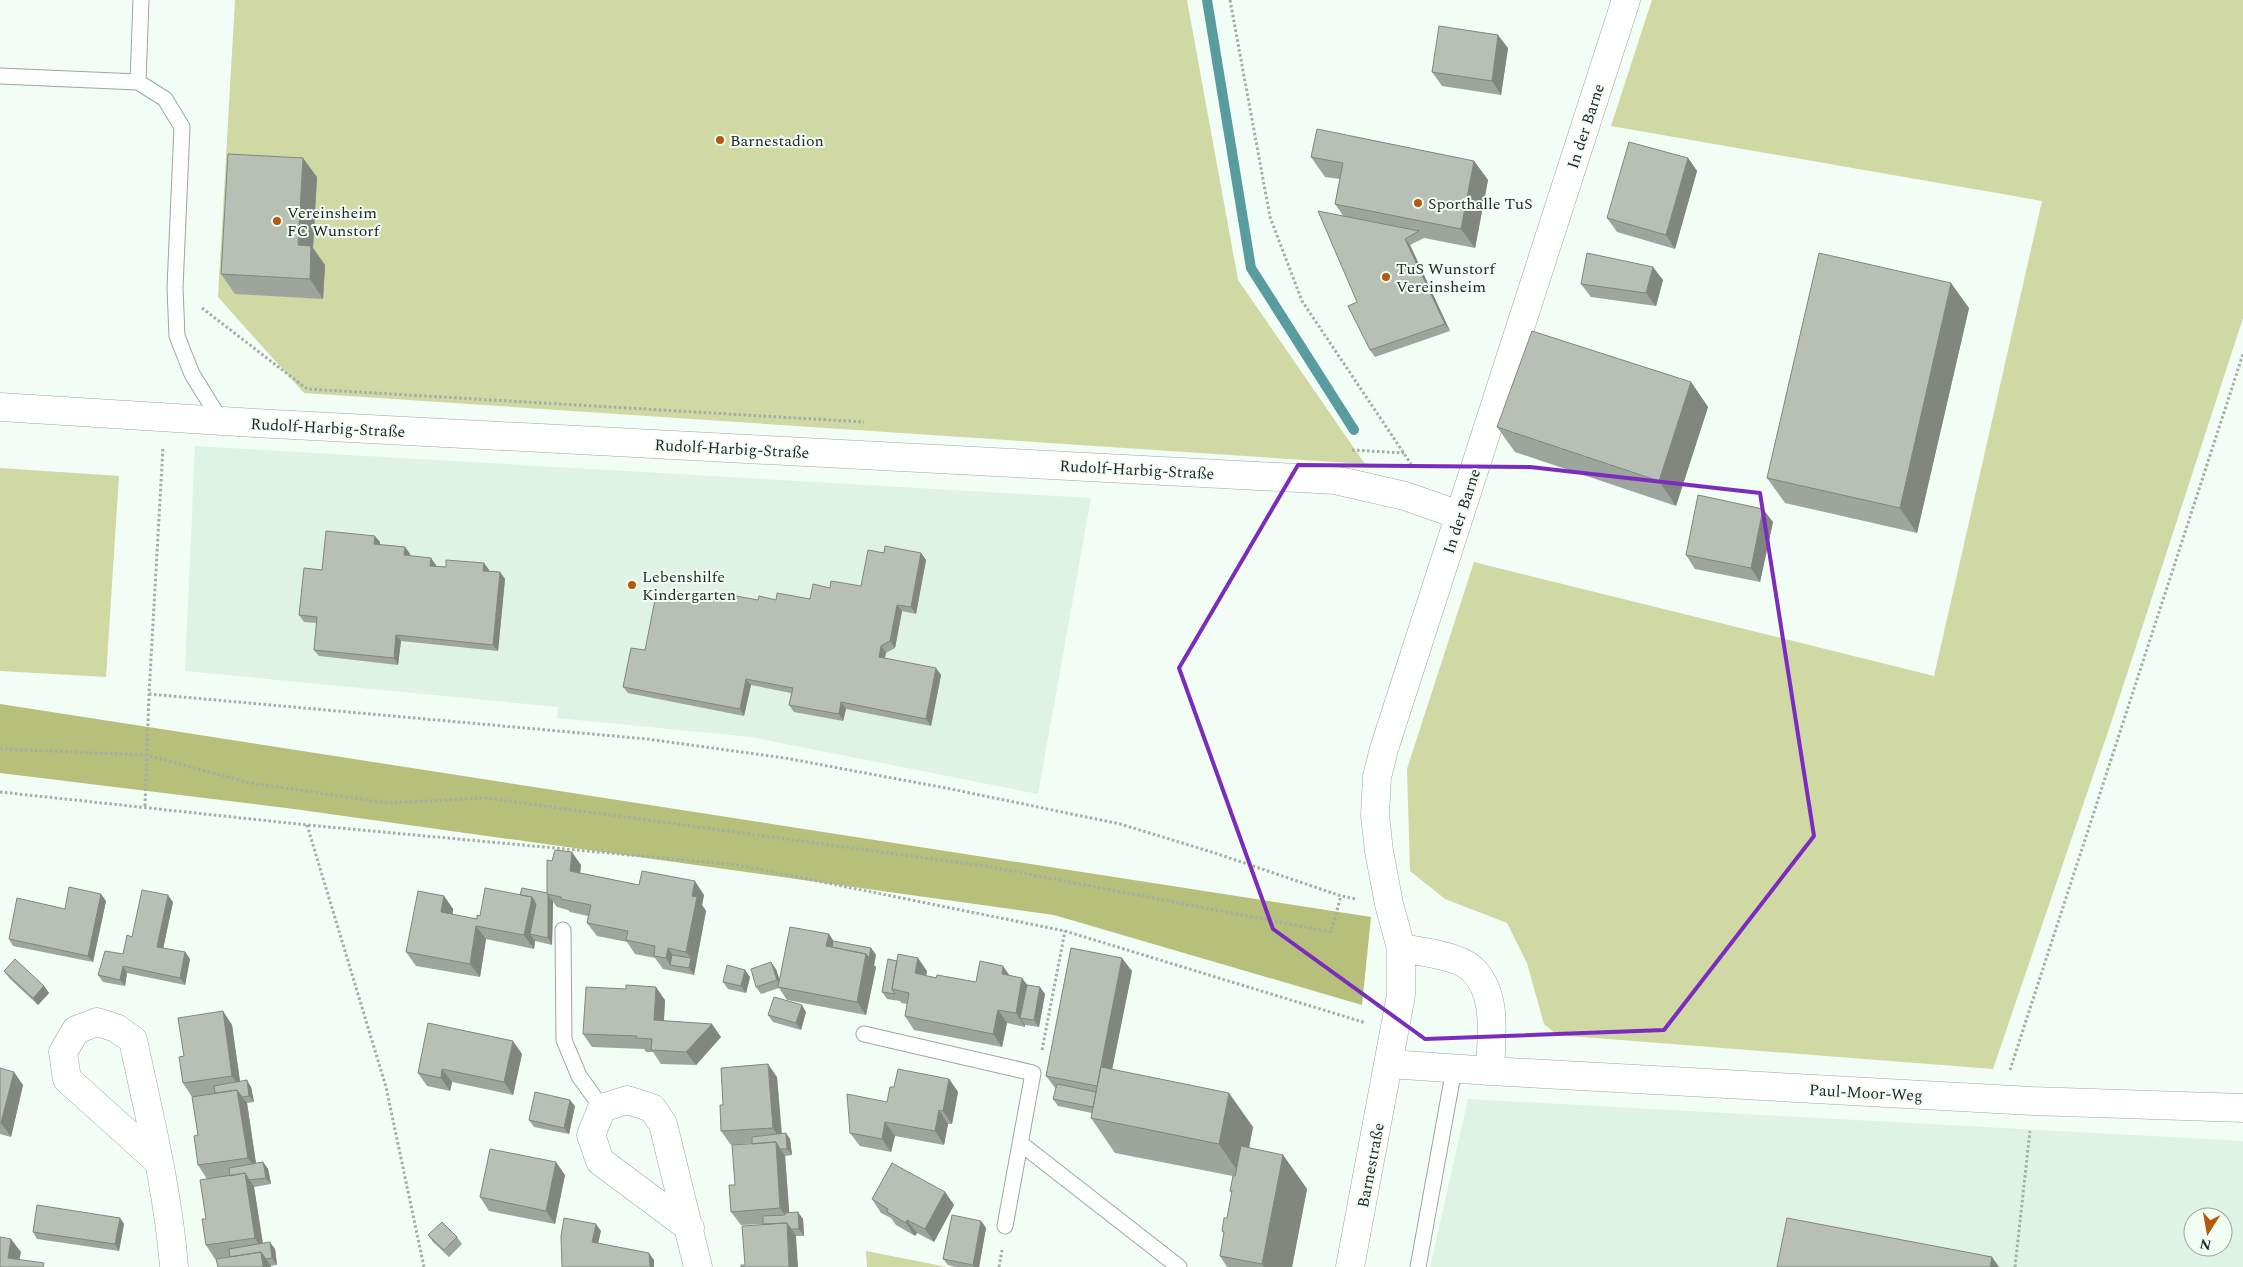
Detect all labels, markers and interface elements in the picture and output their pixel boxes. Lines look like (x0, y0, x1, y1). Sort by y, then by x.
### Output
street label: In der Barne (1561, 81, 1611, 172)
place label: Barnestadion (730, 129, 824, 153)
marker: Barnestadion (714, 134, 726, 146)
place label: Sporthalle TuS (1428, 192, 1533, 216)
marker: Sporthalle TuS (1412, 197, 1424, 209)
place label: Vereinsheim FC Wunstorf (287, 201, 381, 243)
marker: Vereinsheim FC Wunstorf (271, 215, 283, 227)
place label: TuS Wunstorf Vereinsheim (1396, 257, 1496, 299)
marker: TuS Wunstorf Vereinsheim (1380, 271, 1392, 283)
street label: Rudolf-Harbig-Straße (250, 412, 406, 444)
street label: Rudolf-Harbig-Straße (654, 433, 810, 465)
street label: Rudolf-Harbig-Straße (1059, 454, 1215, 486)
street label: In der Barne (1437, 466, 1487, 557)
place label: Lebenshilfe Kindergarten (642, 565, 736, 607)
marker: Lebenshilfe Kindergarten (626, 579, 638, 591)
street label: Paul-Moor-Weg (1808, 1078, 1923, 1108)
street label: Barnestraße (1351, 1121, 1391, 1210)
north arrow (2183, 1207, 2233, 1257)
text: N (2198, 1233, 2213, 1256)

